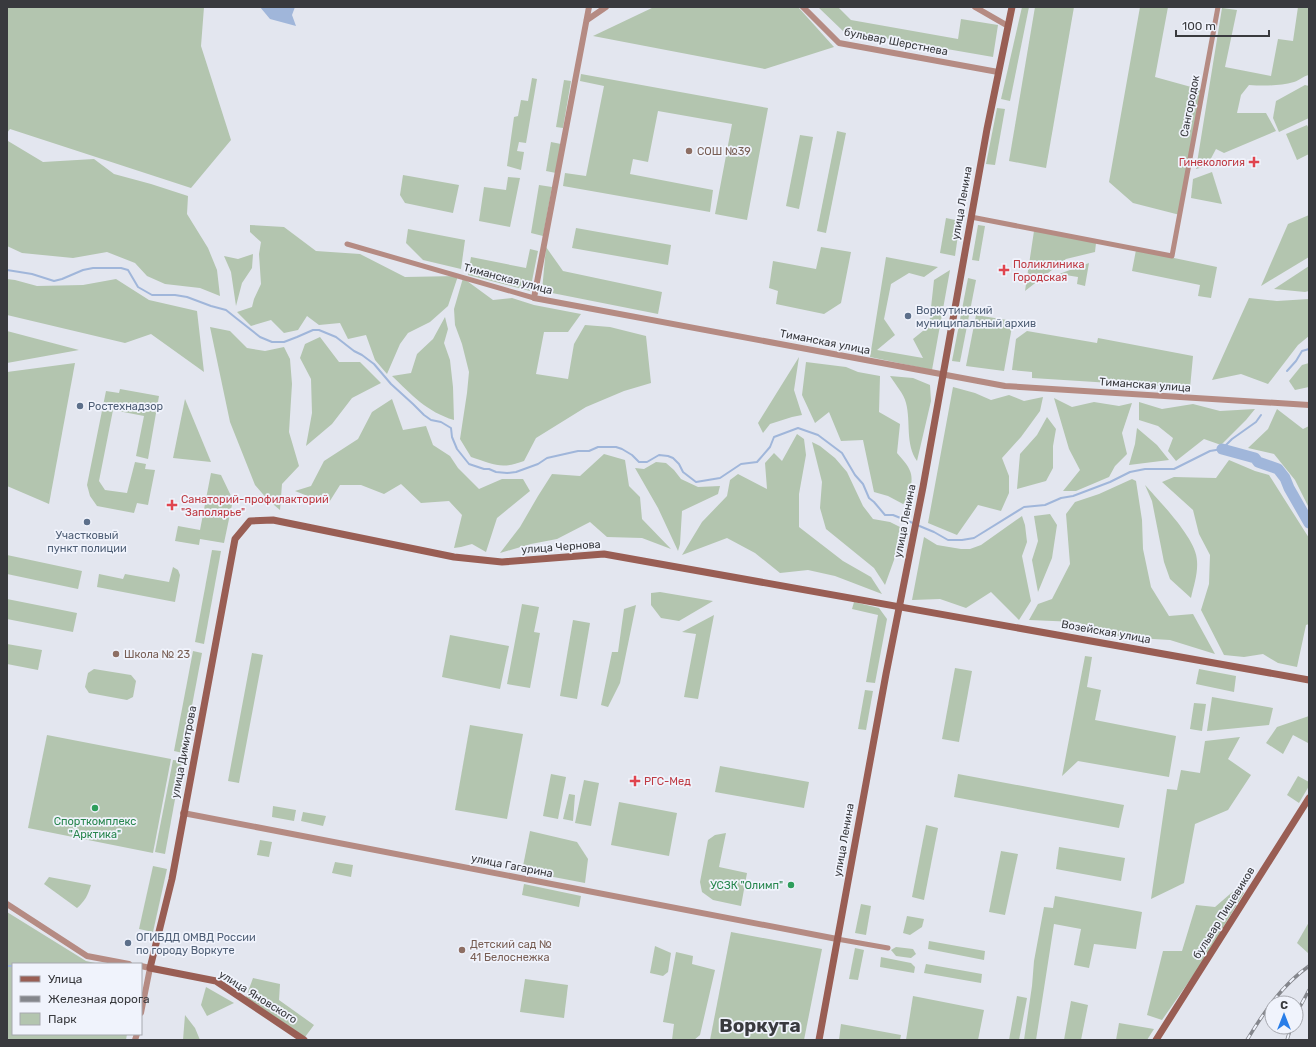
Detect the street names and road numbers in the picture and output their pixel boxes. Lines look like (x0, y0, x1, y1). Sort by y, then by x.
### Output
street label: бульвар Шерстнева (843, 26, 949, 58)
street label: Сангородок (1178, 74, 1202, 138)
street label: улица Ленина (949, 165, 975, 241)
street label: Тиманская улица (462, 261, 554, 297)
street label: Тиманская улица (779, 327, 871, 357)
street label: Тиманская улица (1099, 375, 1191, 395)
street label: улица Ленина (892, 483, 918, 559)
street label: улица Чернова (521, 538, 601, 556)
street label: Возейская улица (1060, 618, 1152, 646)
street label: улица Димитрова (169, 705, 199, 799)
street label: улица Ленина (831, 802, 857, 878)
street label: улица Гагарина (470, 852, 554, 880)
street label: бульвар Пищевиков (1190, 865, 1258, 961)
street label: улица Яновского (217, 968, 299, 1026)

